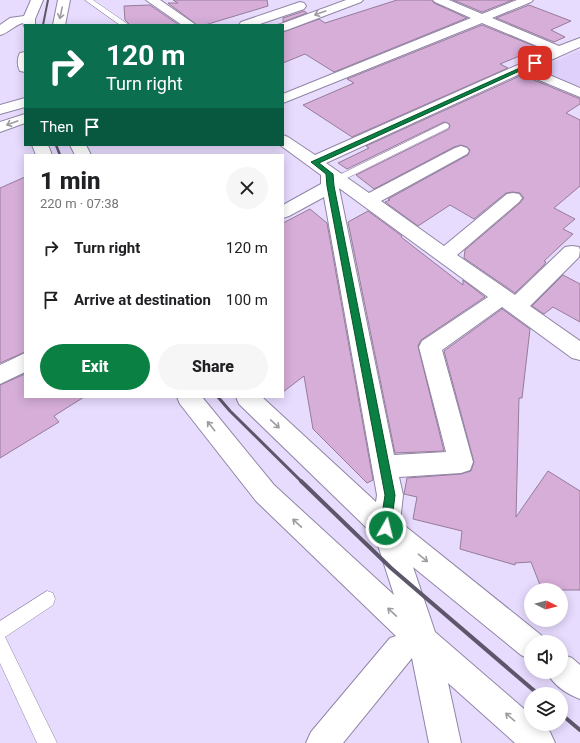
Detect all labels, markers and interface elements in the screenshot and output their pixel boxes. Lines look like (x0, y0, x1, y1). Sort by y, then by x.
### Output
one-way arrow (57, 6, 65, 19)
one-way arrow (315, 10, 327, 18)
text: 120 m (106, 39, 185, 72)
icon: right (40, 40, 92, 92)
pin (518, 46, 552, 80)
icon: arrive (524, 52, 546, 74)
text: Turn right (106, 73, 183, 94)
icon: arrive (81, 116, 103, 138)
text: Then (40, 118, 73, 136)
one-way arrow (6, 120, 19, 127)
text: 1 min (40, 167, 101, 195)
button: close (226, 167, 268, 209)
text: 220 m · 07:38 (40, 196, 119, 211)
icon: right (40, 237, 62, 259)
text: Turn right (74, 239, 140, 257)
text: 120 m (226, 239, 268, 257)
icon: arrive (40, 289, 62, 311)
text: Arrive at destination (74, 291, 211, 309)
text: 100 m (226, 291, 268, 309)
button: Exit (40, 344, 150, 390)
button: Share (158, 344, 268, 390)
one-way arrow (269, 419, 279, 428)
one-way arrow (207, 420, 216, 431)
position arrow (365, 507, 407, 549)
one-way arrow (293, 519, 303, 528)
one-way arrow (417, 554, 428, 563)
north arrow (524, 583, 568, 627)
map controls (524, 583, 568, 731)
one-way arrow (387, 607, 397, 617)
button: sound (524, 635, 568, 679)
button: layers (524, 687, 568, 731)
one-way arrow (505, 713, 515, 722)

